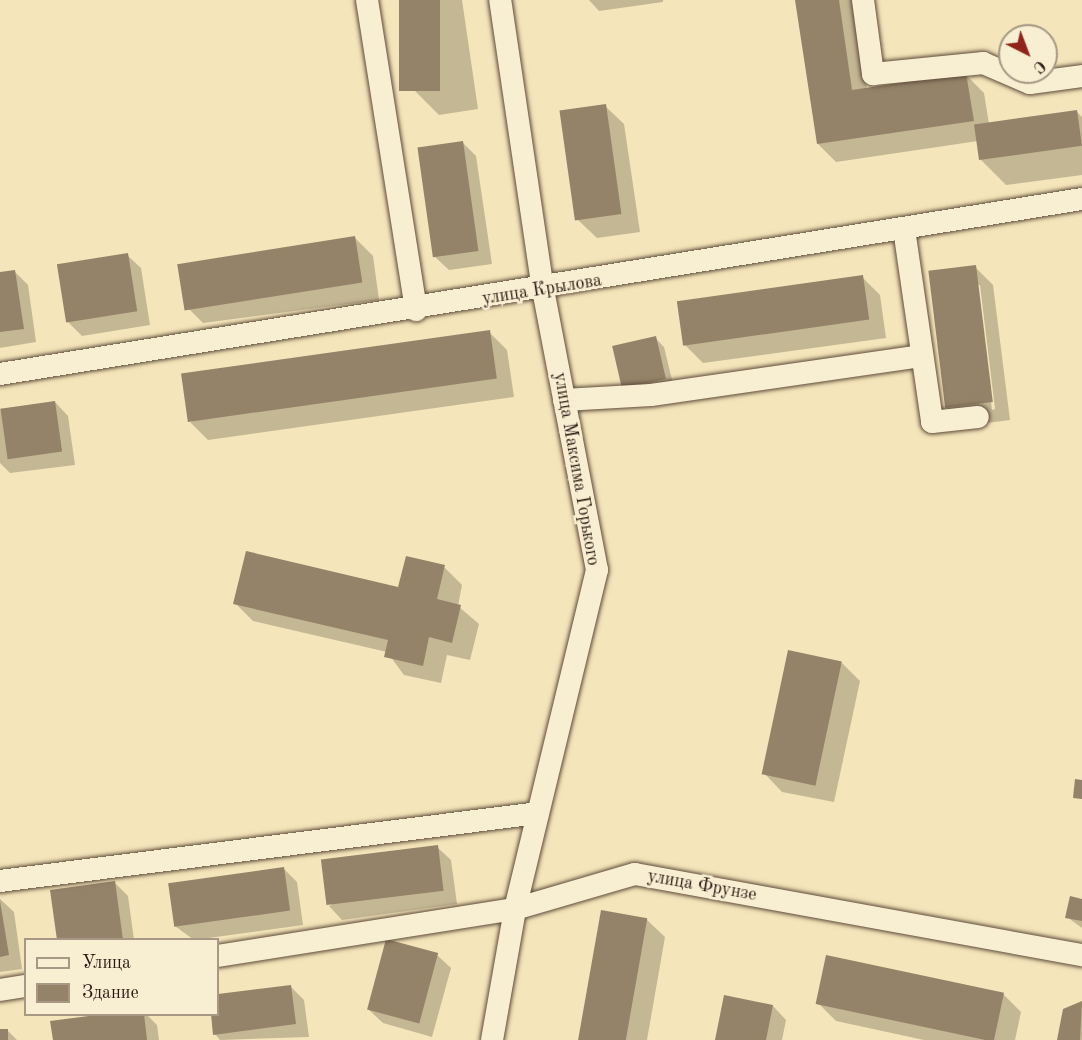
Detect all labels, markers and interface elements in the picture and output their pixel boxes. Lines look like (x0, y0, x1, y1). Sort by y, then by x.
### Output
north arrow (998, 24, 1058, 84)
text: С (1029, 56, 1048, 75)
street label: улица Крылова (481, 270, 603, 310)
street label: улица Максима Горького (548, 371, 604, 567)
street label: улица Фрунзе (646, 866, 758, 906)
legend (24, 938, 219, 1016)
text: Улица (82, 954, 131, 972)
text: Здание (82, 984, 139, 1002)

